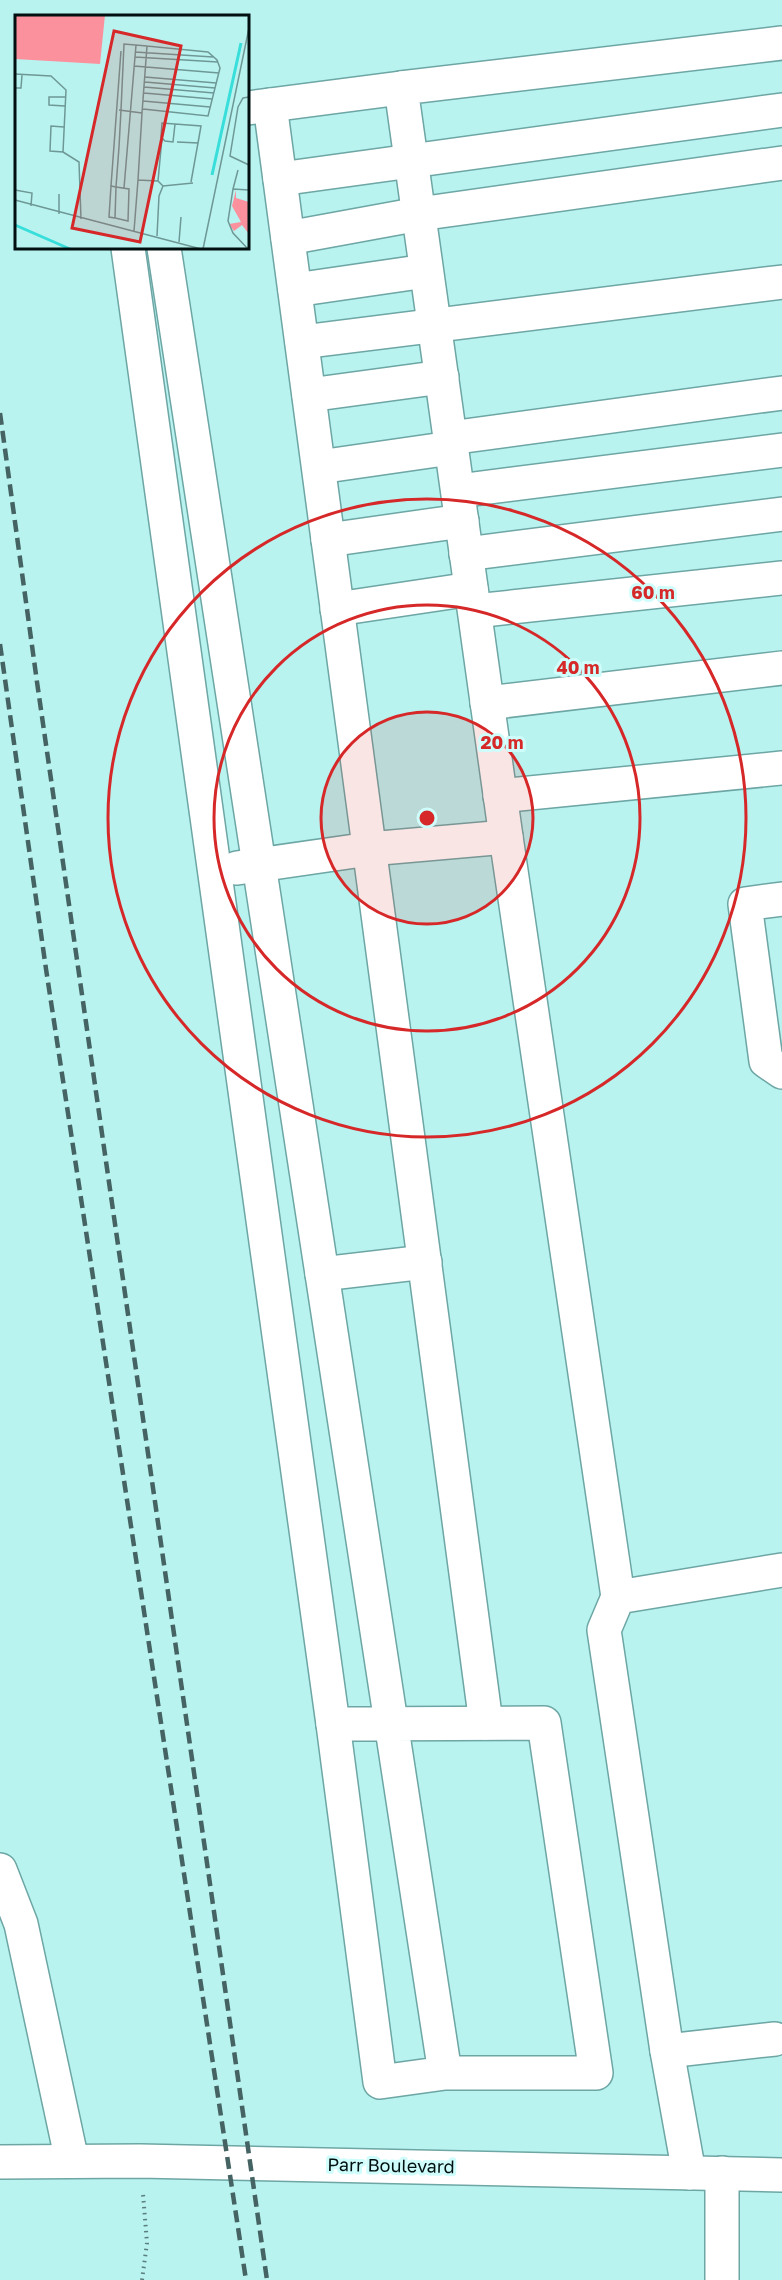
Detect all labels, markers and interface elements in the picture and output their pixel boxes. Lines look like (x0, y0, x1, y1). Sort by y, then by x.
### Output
inset map (15, 15, 249, 249)
text: 60 m (631, 581, 675, 603)
text: 40 m (556, 656, 600, 678)
text: 20 m (481, 731, 523, 753)
centre of rings (417, 808, 437, 828)
street label: Parr Boulevard (327, 2153, 455, 2177)

